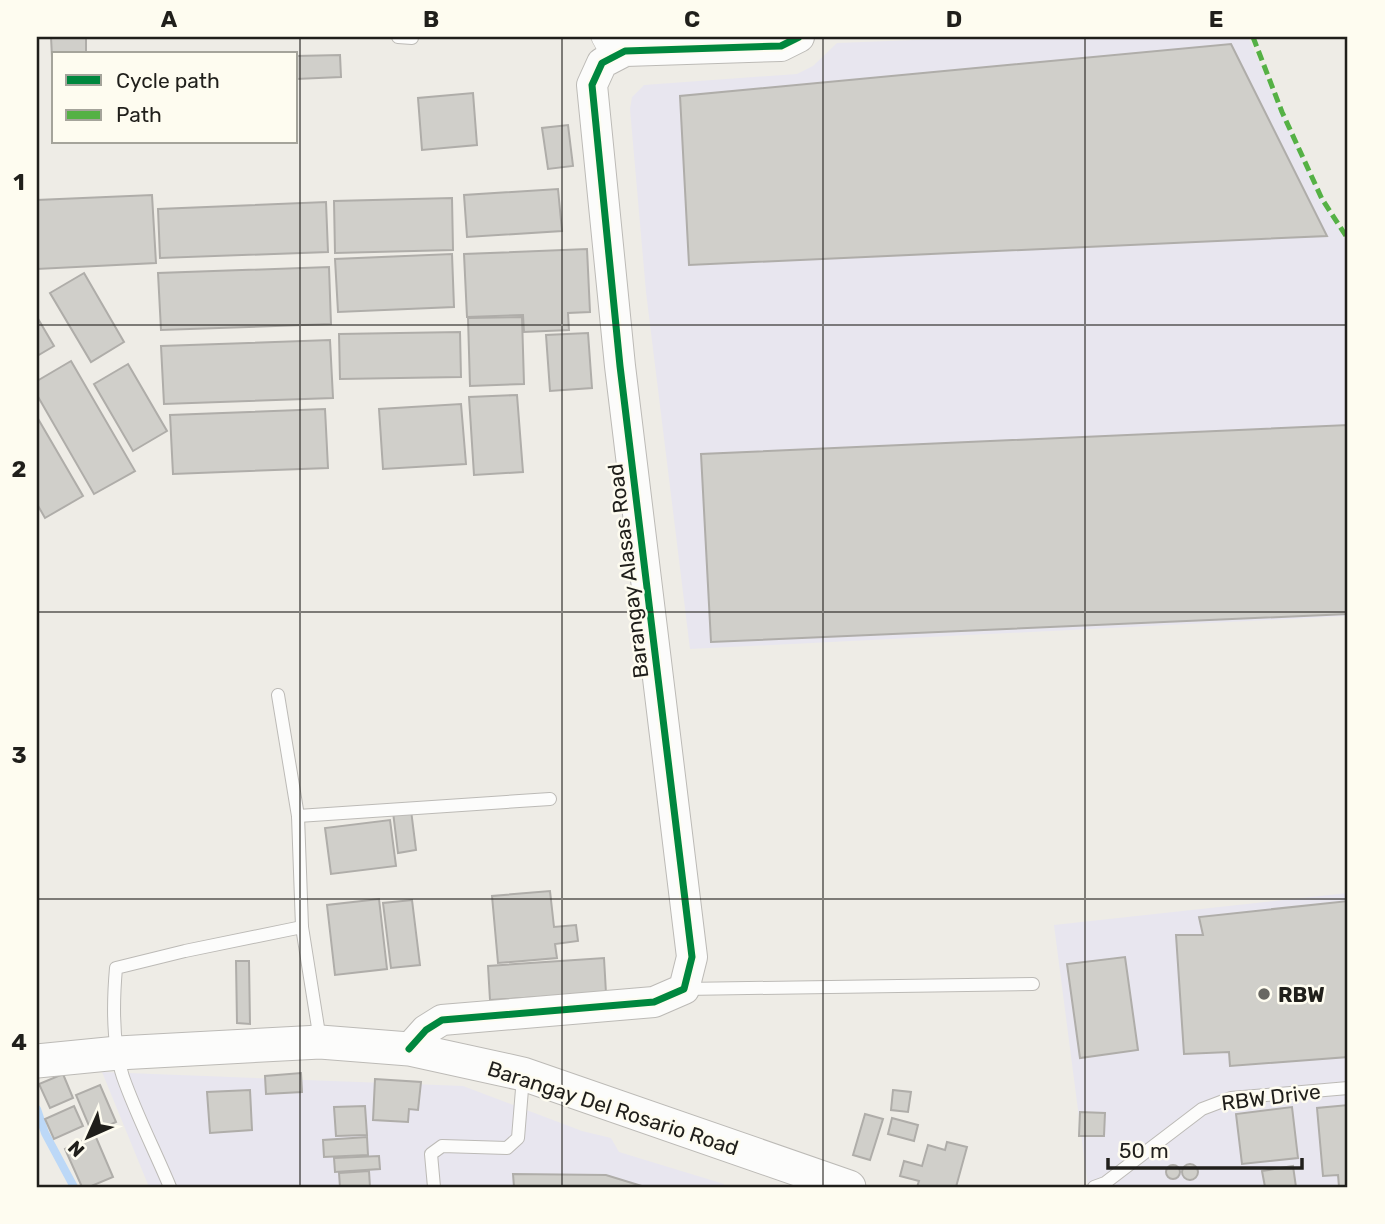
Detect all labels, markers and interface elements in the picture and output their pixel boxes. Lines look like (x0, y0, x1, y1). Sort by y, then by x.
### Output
text: A (161, 5, 178, 33)
text: B (423, 5, 439, 33)
text: C (684, 5, 700, 33)
text: D (946, 5, 962, 33)
text: E (1209, 5, 1223, 33)
legend (52, 52, 298, 144)
text: Cycle path (116, 68, 220, 93)
text: Path (116, 102, 162, 127)
text: 1 (13, 168, 25, 196)
text: 2 (12, 455, 26, 483)
street label: Barangay Alasas Road (602, 462, 654, 680)
text: 3 (11, 741, 27, 769)
place label: RBW (1278, 982, 1325, 1007)
marker: RBW (1256, 986, 1272, 1002)
text: 4 (11, 1028, 27, 1056)
street label: Barangay Del Rosario Road (484, 1056, 742, 1160)
street label: RBW Drive (1220, 1079, 1322, 1115)
north arrow (52, 1102, 122, 1172)
scale bar (1108, 1126, 1303, 1170)
text: N (63, 1136, 89, 1162)
text: 50 m (1119, 1138, 1169, 1163)

